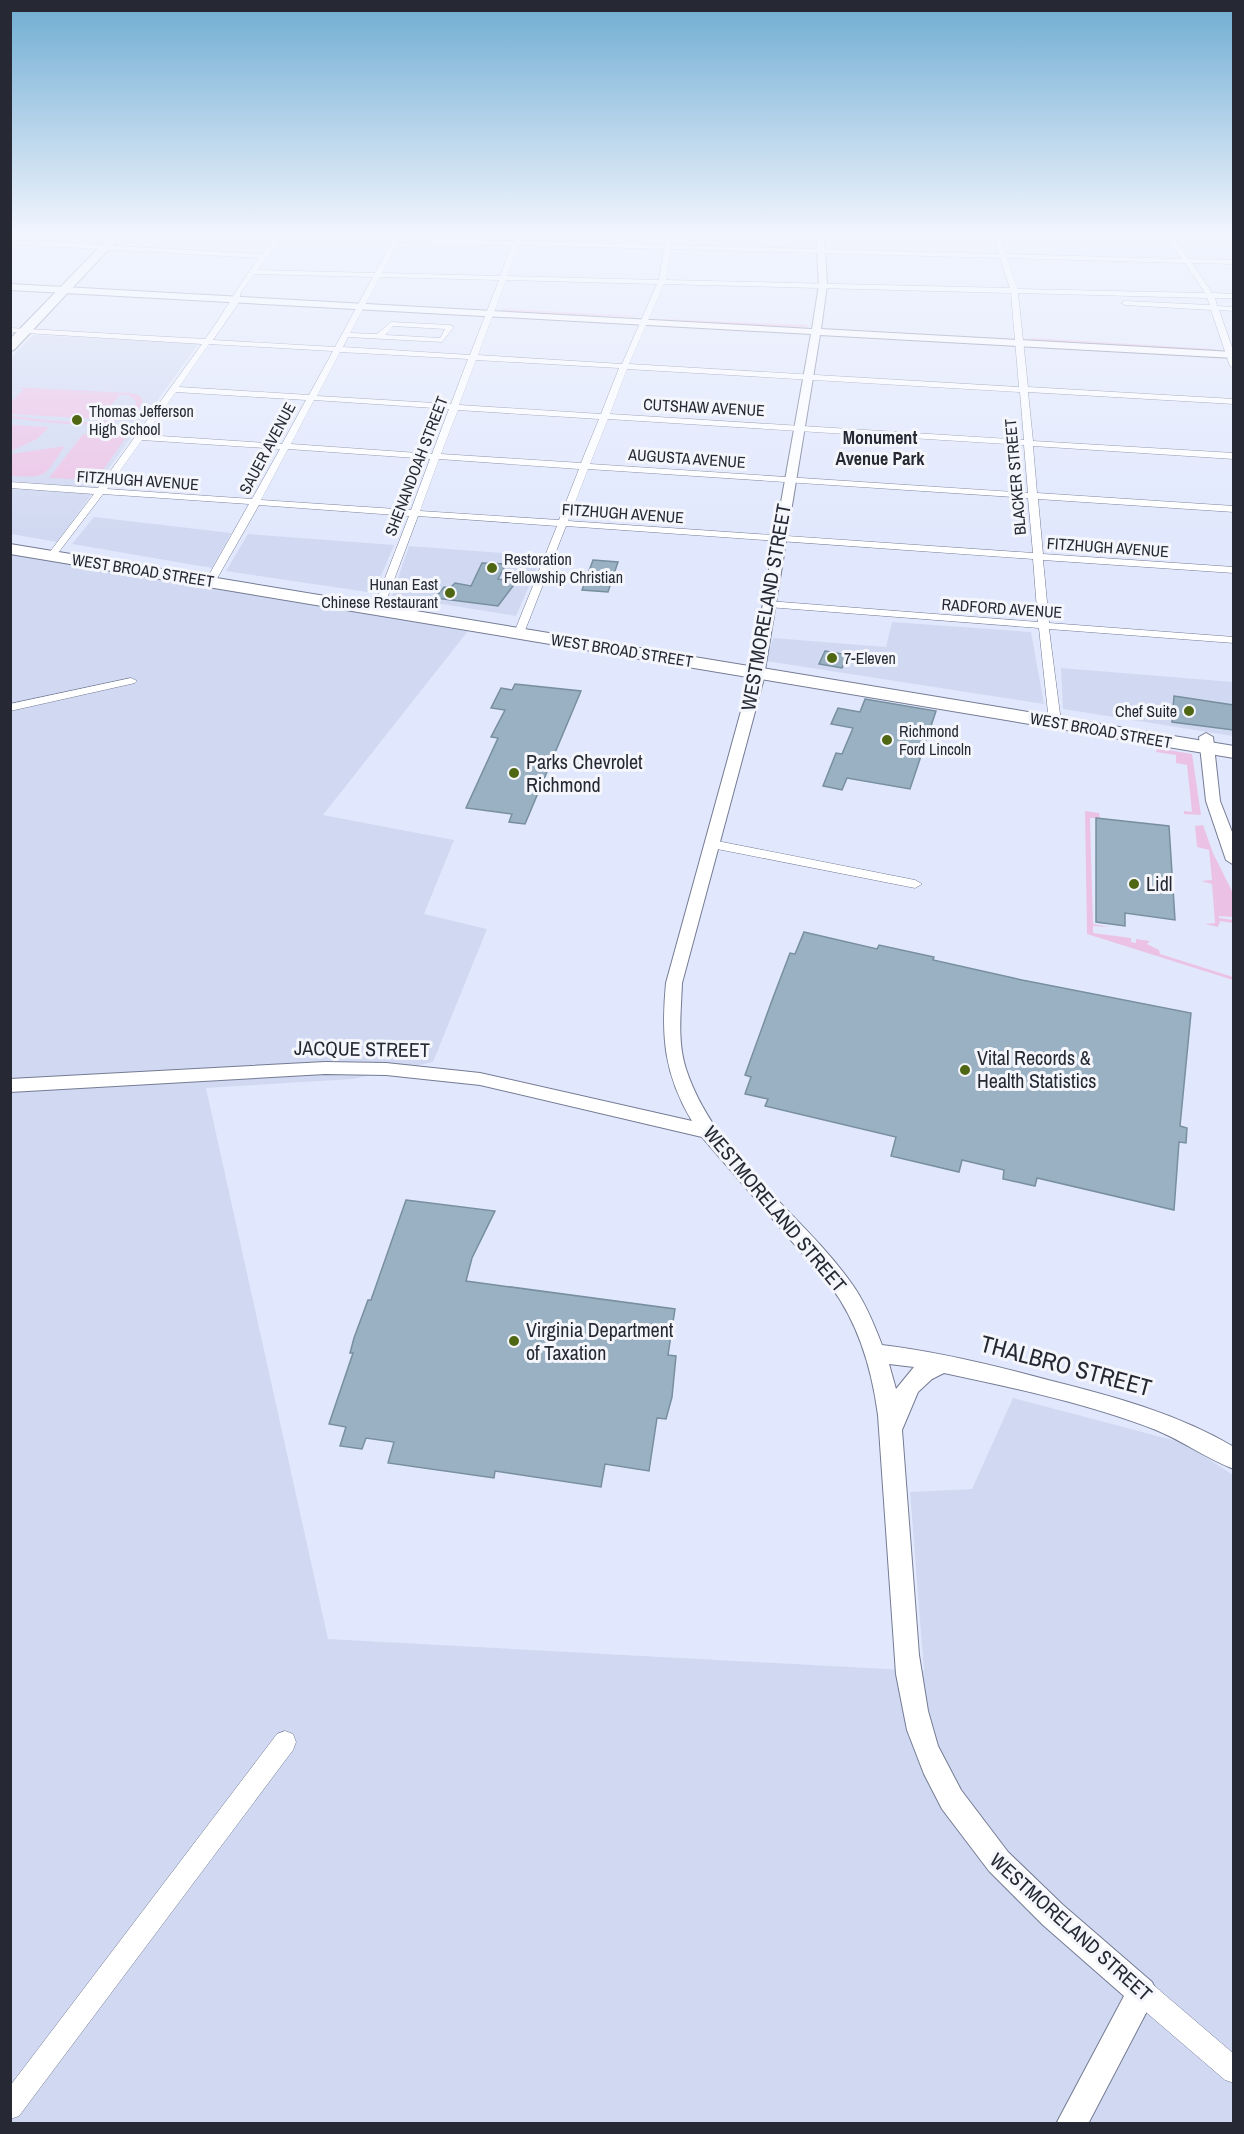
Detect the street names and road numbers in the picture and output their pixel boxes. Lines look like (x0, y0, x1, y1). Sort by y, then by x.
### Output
street label: SHENANDOAH STREET (379, 393, 453, 539)
street label: CUTSHAW AVENUE (643, 393, 765, 421)
street label: SAUER AVENUE (234, 398, 300, 498)
street label: BLACKER STREET (999, 418, 1031, 536)
street label: AUGUSTA AVENUE (627, 443, 746, 473)
street label: FITZHUGH AVENUE (76, 465, 200, 495)
street label: FITZHUGH AVENUE (561, 498, 685, 528)
street label: WESTMORELAND STREET (734, 501, 797, 712)
street label: FITZHUGH AVENUE (1046, 532, 1170, 562)
street label: WEST BROAD STREET (70, 548, 216, 592)
street label: RADFORD AVENUE (941, 593, 1063, 623)
street label: WEST BROAD STREET (549, 628, 695, 672)
street label: WEST BROAD STREET (1028, 707, 1174, 753)
street label: JACQUE STREET (294, 1034, 430, 1063)
street label: WESTMORELAND STREET (698, 1120, 853, 1298)
street label: THALBRO STREET (977, 1327, 1155, 1403)
street label: WESTMORELAND STREET (984, 1846, 1158, 2007)

